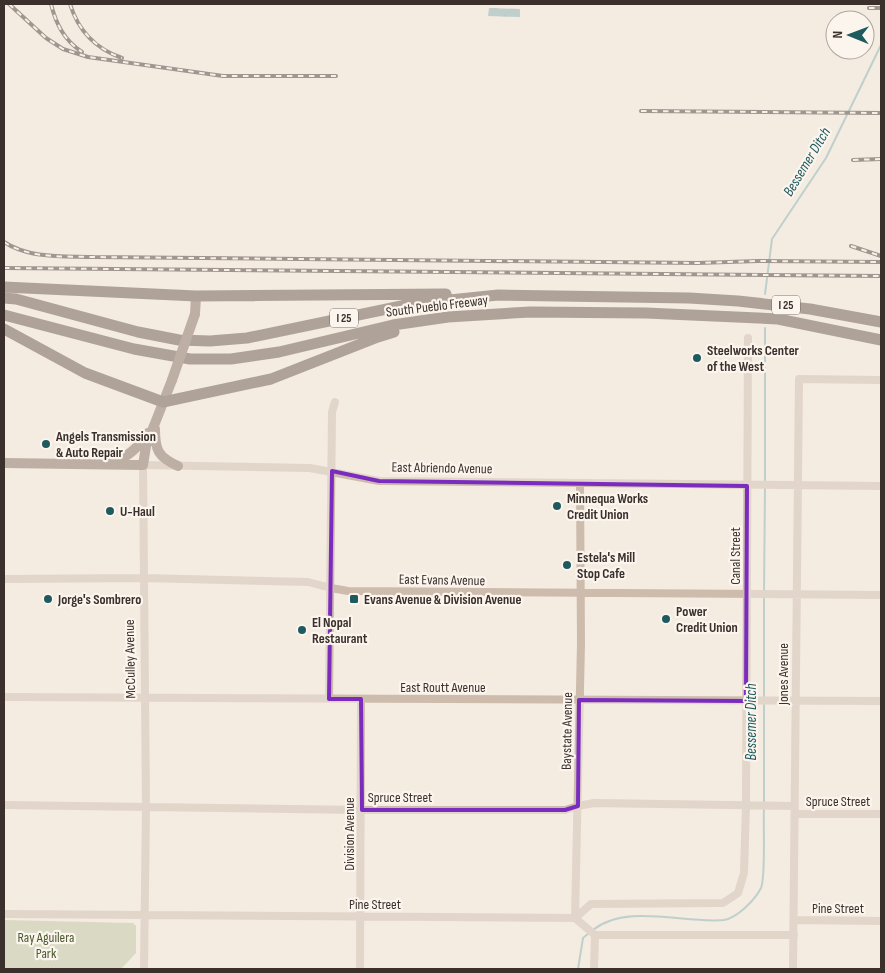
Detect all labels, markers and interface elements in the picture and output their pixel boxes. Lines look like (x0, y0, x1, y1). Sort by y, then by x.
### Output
north arrow (825, 10, 875, 60)
text: N (829, 31, 846, 39)
water label: Bessemer Ditch (779, 124, 835, 200)
street label: South Pueblo Freeway (385, 291, 490, 321)
road number: I 25 (772, 296, 800, 314)
road number: I 25 (330, 308, 358, 328)
place label: Steelworks Center of the West (707, 342, 800, 375)
marker: Steelworks Center of the West (691, 352, 703, 364)
place label: Angels Transmission & Auto Repair (55, 428, 156, 461)
marker: Angels Transmission & Auto Repair (40, 438, 52, 450)
street label: East Abriendo Avenue (391, 459, 493, 477)
place label: Minnequa Works Credit Union (567, 490, 648, 523)
marker: Minnequa Works Credit Union (551, 500, 563, 512)
place label: U-Haul (120, 503, 155, 520)
marker: U-Haul (104, 505, 116, 517)
street label: Canal Street (727, 527, 744, 585)
place label: Estela's Mill Stop Cafe (577, 549, 635, 582)
marker: Estela's Mill Stop Cafe (561, 559, 573, 571)
street label: East Evans Avenue (399, 571, 485, 589)
place label: Jorge's Sombrero (57, 591, 141, 608)
place label: Evans Avenue & Division Avenue (364, 591, 521, 608)
marker: Jorge's Sombrero (42, 593, 54, 605)
marker: Evans Avenue & Division Avenue (348, 593, 360, 605)
place label: Power Credit Union (676, 603, 738, 636)
marker: Power Credit Union (660, 613, 672, 625)
place label: El Nopal Restaurant (312, 614, 368, 647)
street label: McCulley Avenue (121, 619, 139, 699)
marker: El Nopal Restaurant (296, 624, 308, 636)
street label: Jones Avenue (775, 643, 792, 706)
street label: East Routt Avenue (400, 679, 486, 696)
water label: Bessemer Ditch (742, 683, 761, 761)
street label: Baystate Avenue (558, 692, 576, 770)
street label: Spruce Street (368, 789, 432, 806)
street label: Spruce Street (806, 793, 870, 810)
street label: Division Avenue (341, 797, 358, 871)
street label: Pine Street (349, 896, 401, 913)
street label: Pine Street (812, 900, 864, 917)
park label: Ray Aguilera Park (18, 929, 74, 962)

